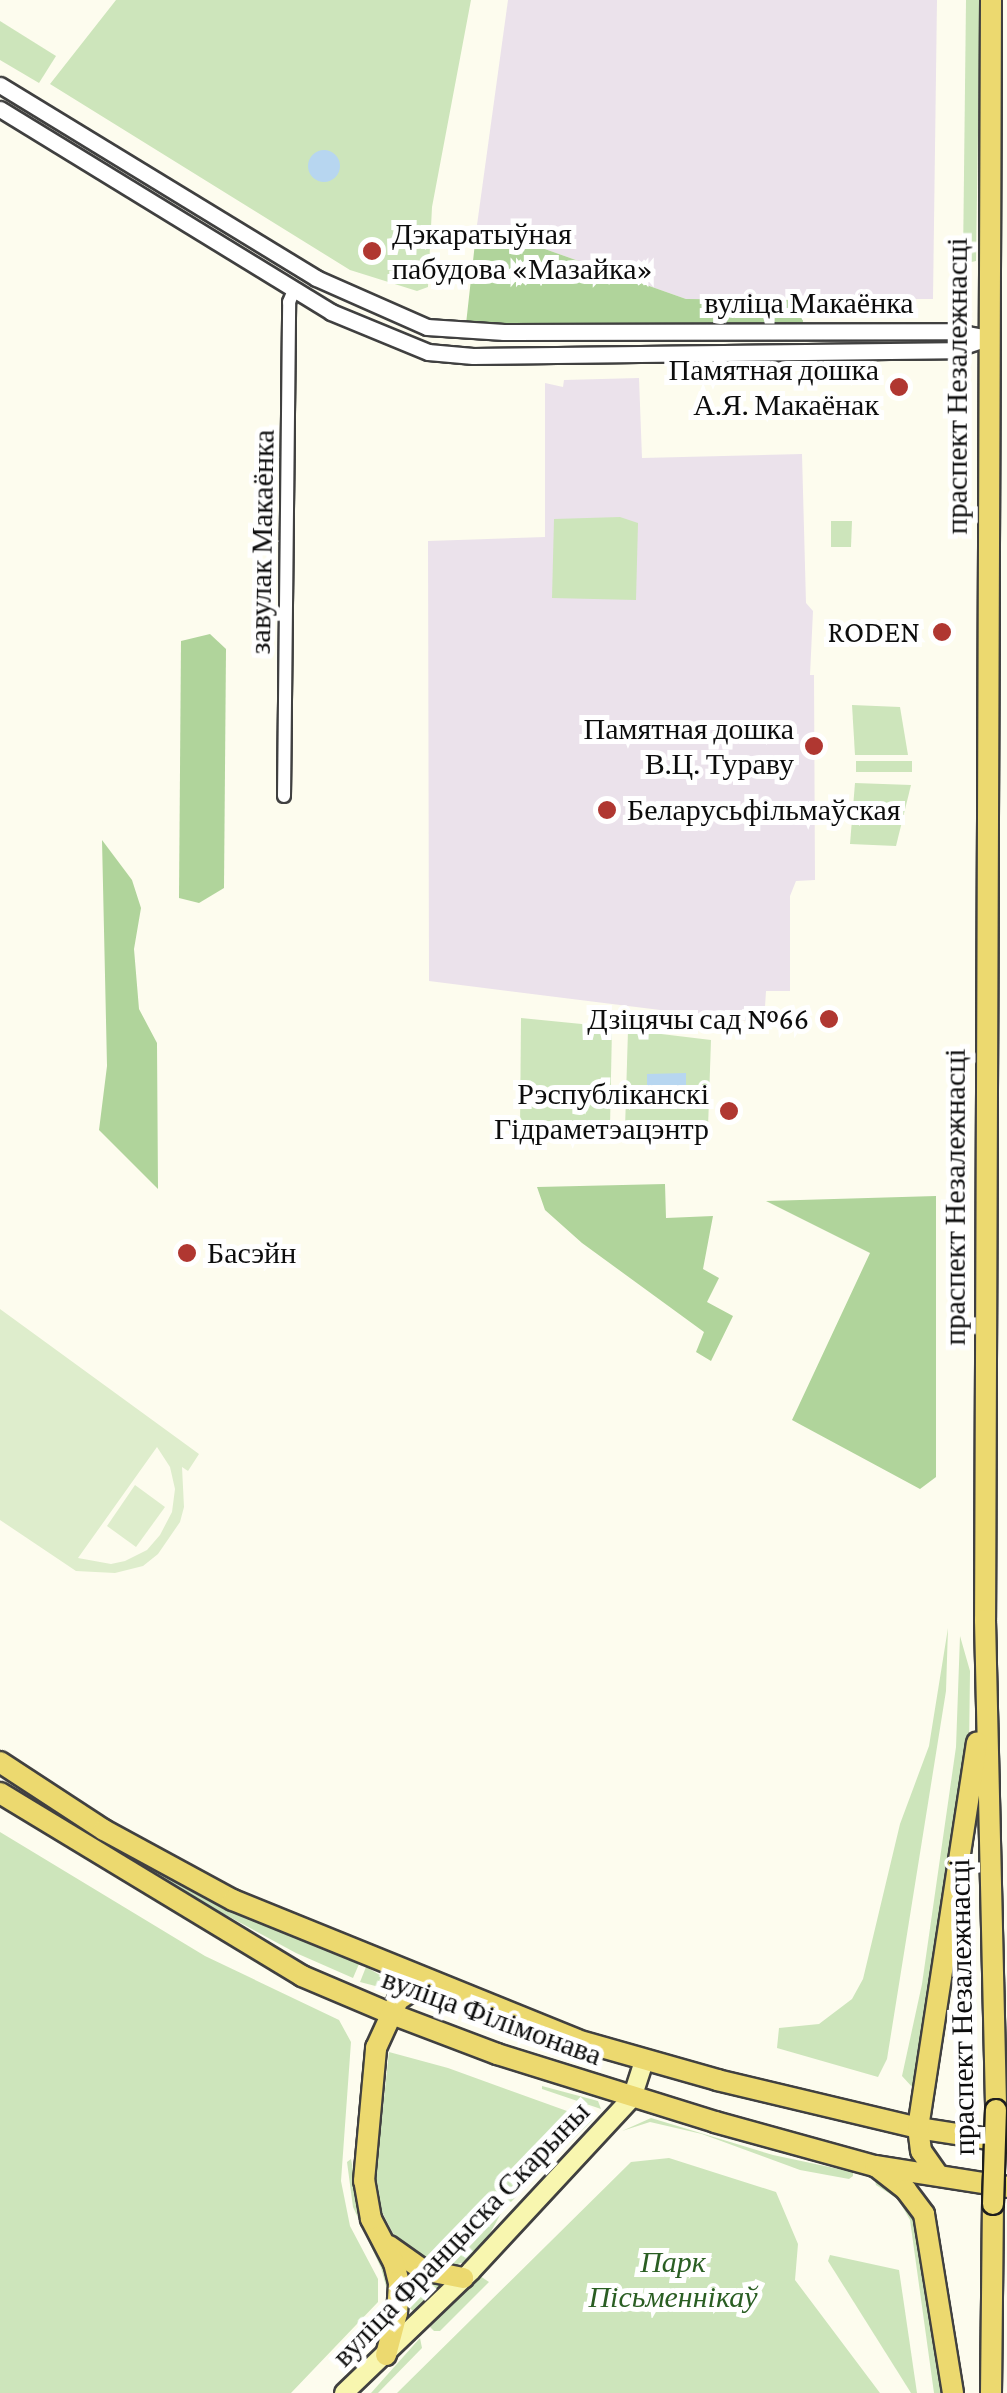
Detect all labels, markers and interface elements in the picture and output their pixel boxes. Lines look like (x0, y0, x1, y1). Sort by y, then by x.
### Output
place label: Дэкаратыўная пабудова «Мазайка» (392, 216, 653, 286)
street label: праспект Незалежнасці (939, 238, 975, 534)
marker: Дэкаратыўная пабудова «Мазайка» (361, 240, 383, 262)
street label: вуліца Макаёнка (704, 285, 914, 321)
place label: Памятная дошка А.Я. Макаёнак (669, 352, 879, 422)
marker: Памятная дошка А.Я. Макаёнак (888, 376, 910, 398)
street label: завулак Макаёнка (242, 429, 282, 655)
place label: RODEN (828, 614, 920, 650)
marker: RODEN (929, 619, 955, 645)
place label: Памятная дошка В.Ц. Тураву (584, 711, 794, 782)
marker: Памятная дошка В.Ц. Тураву (803, 735, 825, 757)
place label: Беларусьфільмаўская (627, 792, 901, 828)
marker: Беларусьфільмаўская (596, 799, 618, 821)
place label: Дзіцячы сад №66 (587, 1001, 809, 1037)
marker: Дзіцячы сад №66 (818, 1008, 840, 1030)
street label: праспект Незалежнасці (937, 1049, 973, 1345)
place label: Рэспубліканскі Гідраметэацэнтр (494, 1076, 709, 1146)
marker: Рэспубліканскі Гідраметэацэнтр (718, 1100, 740, 1122)
place label: Басэйн (207, 1235, 296, 1271)
marker: Басэйн (176, 1242, 198, 1264)
street label: праспект Незалежнасці (941, 1858, 983, 2156)
street label: вуліца Філімонава (377, 1961, 607, 2073)
street label: вуліца Францыска Скарыны (325, 2094, 597, 2374)
park label: Парк Пісьменнікаў (588, 2244, 758, 2314)

